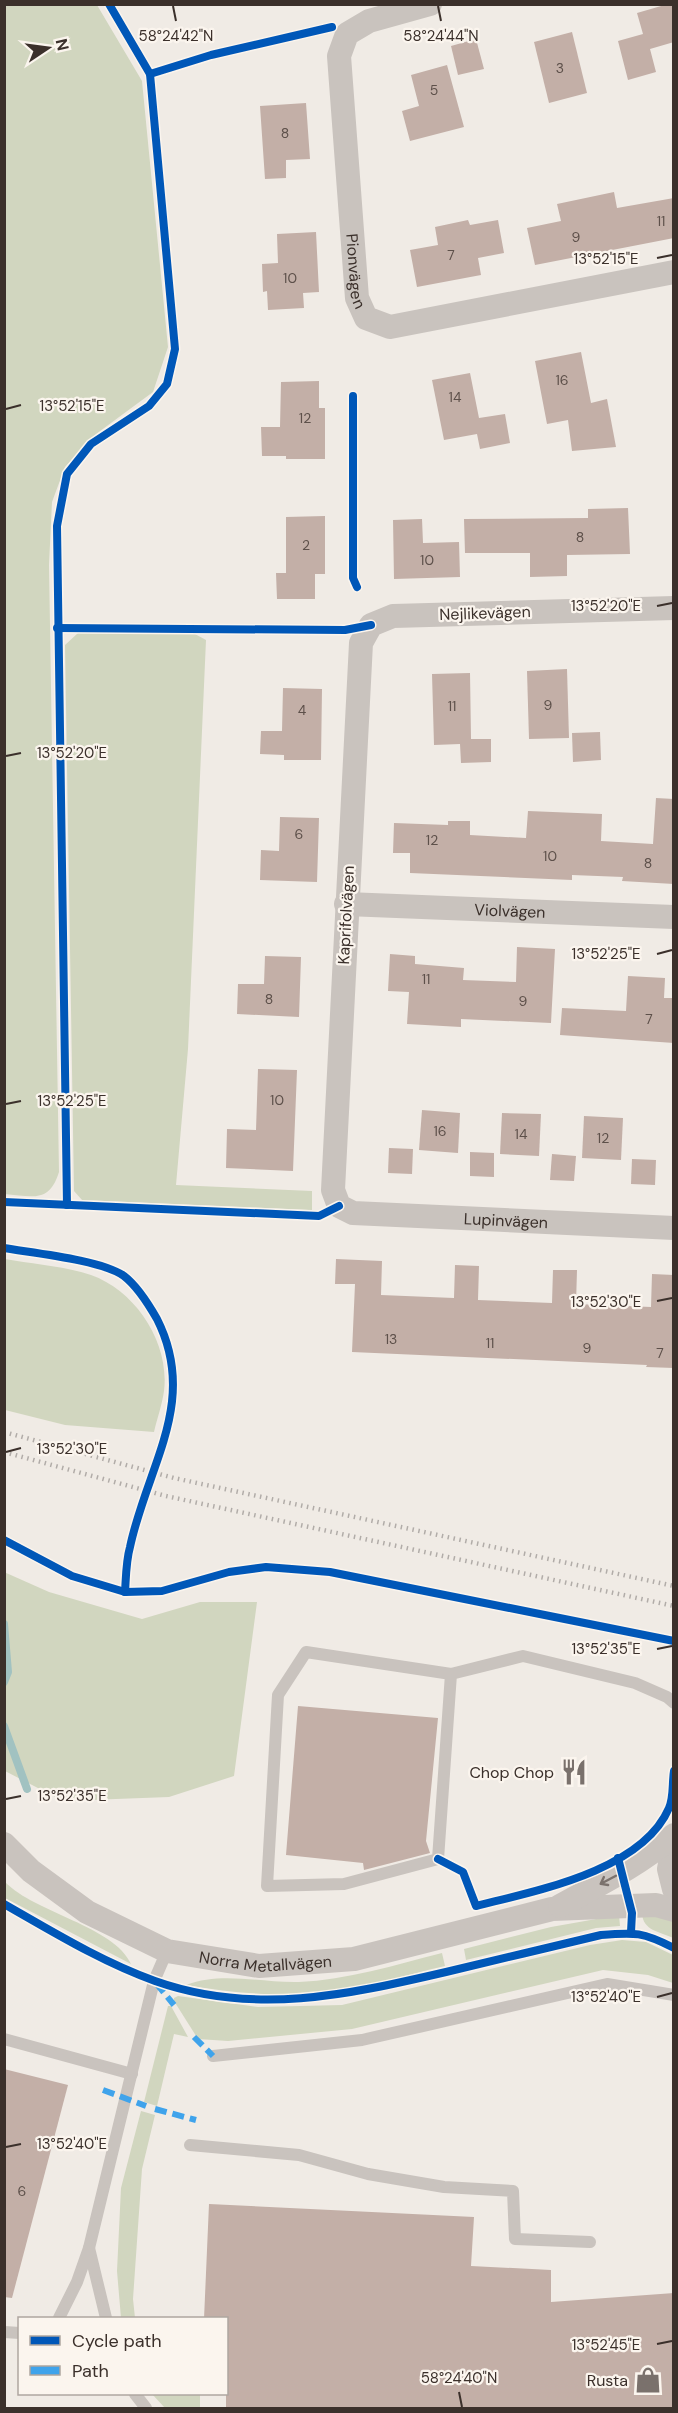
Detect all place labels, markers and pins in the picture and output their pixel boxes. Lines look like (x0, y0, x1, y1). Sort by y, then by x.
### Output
restaurant icon: Chop Chop (559, 1757, 589, 1787)
place label: Chop Chop (469, 1762, 554, 1783)
shop icon: Rusta (633, 2365, 663, 2395)
place label: Rusta (587, 2370, 628, 2391)

